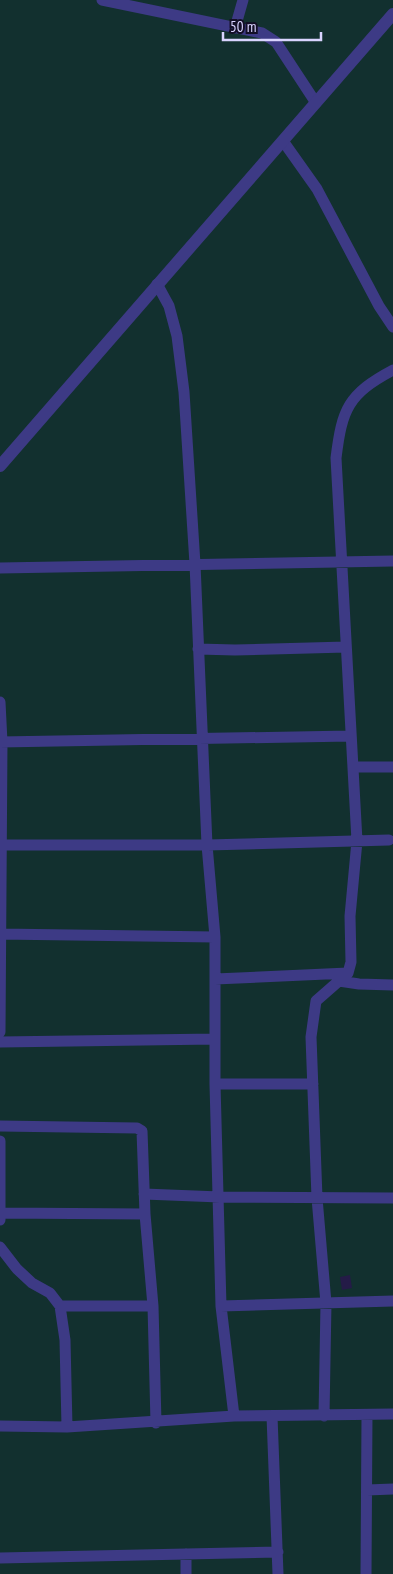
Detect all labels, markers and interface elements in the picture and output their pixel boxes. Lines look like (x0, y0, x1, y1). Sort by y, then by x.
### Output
scale bar (223, 10, 320, 42)
text: 50 m (230, 17, 256, 36)

